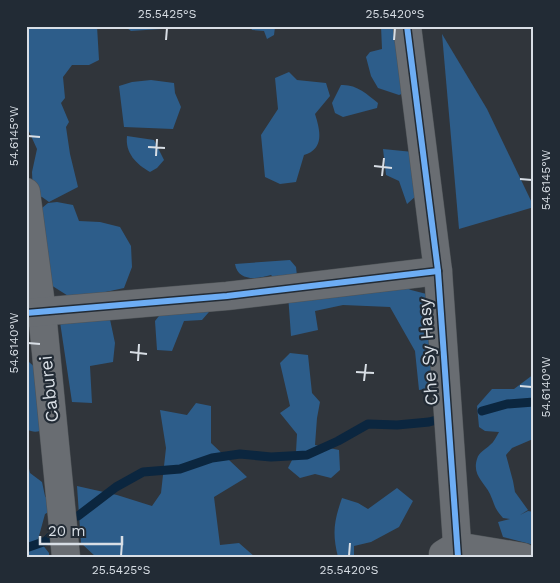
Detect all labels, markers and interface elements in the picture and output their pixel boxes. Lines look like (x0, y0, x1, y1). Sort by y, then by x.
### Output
text: 25.5425°S (138, 7, 196, 21)
text: 25.5420°S (365, 7, 425, 21)
text: 54.6145°W (7, 105, 21, 166)
text: 54.6145°W (539, 149, 553, 210)
street label: Che Sy Hasy (413, 297, 442, 406)
text: 54.6140°W (7, 312, 21, 374)
street label: Caburei (35, 355, 62, 424)
text: 54.6140°W (539, 356, 553, 418)
scale bar (40, 513, 122, 545)
text: 20 m (48, 522, 86, 540)
text: 25.5425°S (92, 563, 150, 577)
text: 25.5420°S (319, 563, 379, 577)

